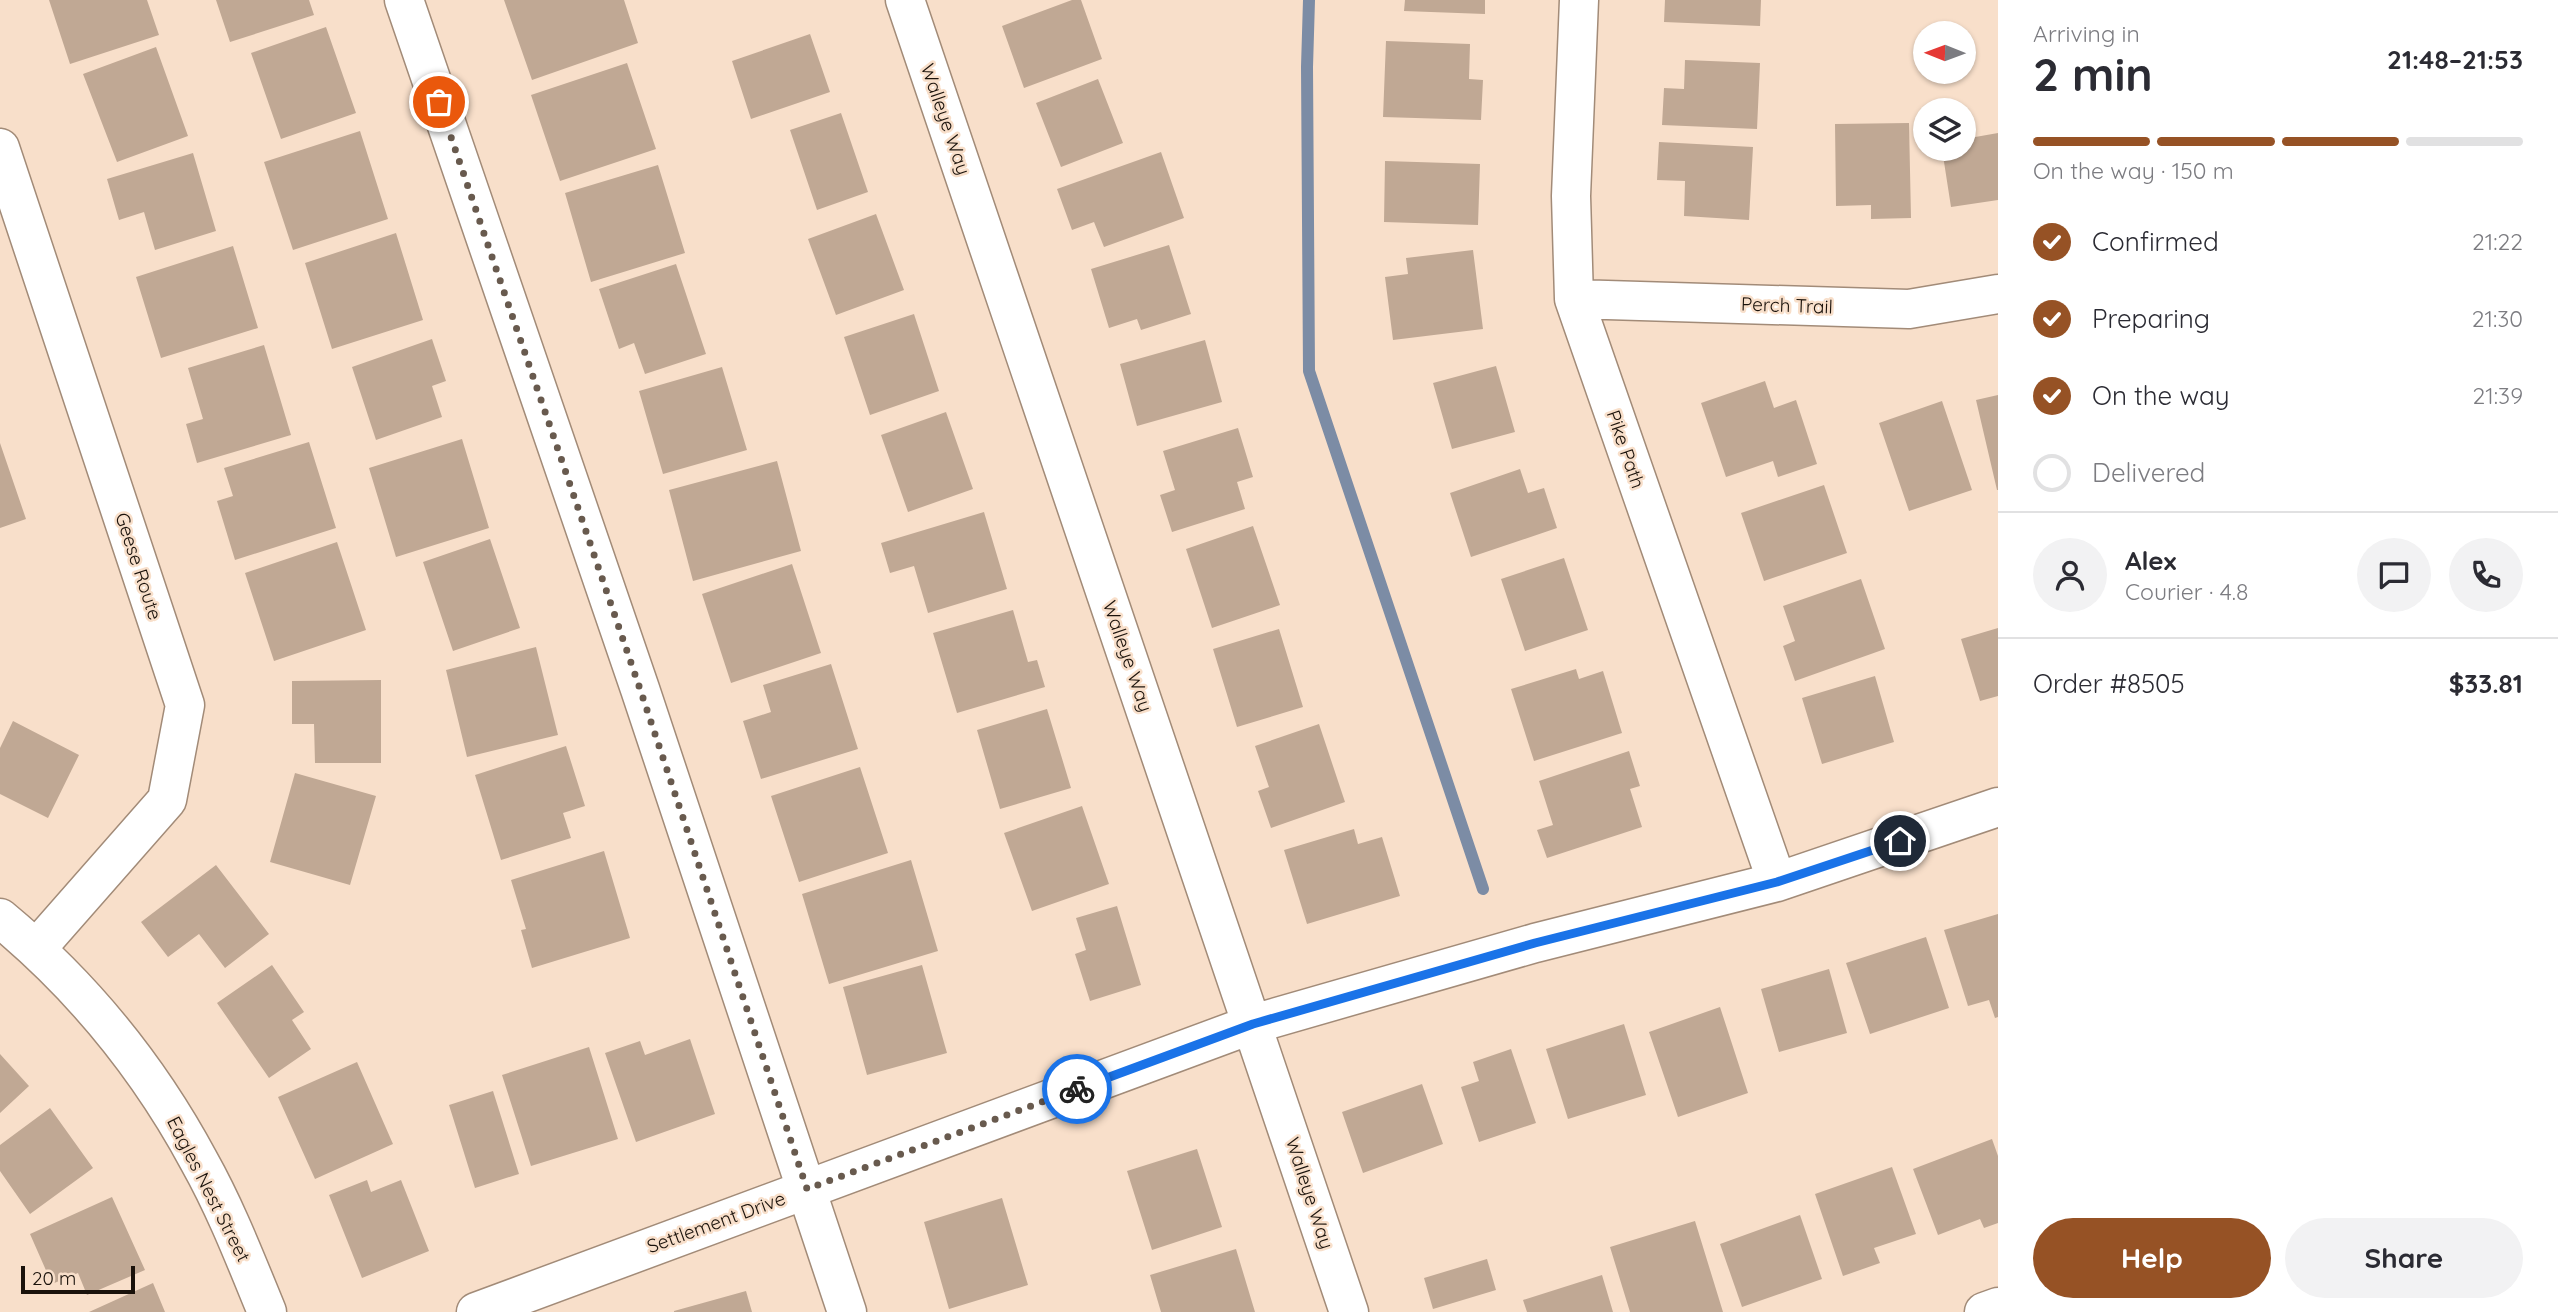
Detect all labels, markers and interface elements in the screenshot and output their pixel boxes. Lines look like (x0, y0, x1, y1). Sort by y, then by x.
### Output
text: Arriving in (2033, 19, 2140, 48)
north arrow (1913, 21, 1976, 84)
map controls (1913, 21, 1976, 161)
text: 21:48–21:53 (2387, 43, 2523, 76)
text: 2 min (2033, 45, 2153, 103)
street label: Walleye Way (916, 60, 976, 178)
pin (409, 72, 469, 132)
icon: bag (420, 83, 458, 121)
button: layers (1913, 98, 1976, 161)
text: On the way · 150 m (2033, 156, 2234, 185)
icon: check (2033, 223, 2071, 261)
text: Confirmed (2092, 225, 2219, 258)
text: 21:22 (2472, 227, 2523, 256)
street label: Perch Trail (1741, 291, 1833, 319)
icon: check (2033, 300, 2071, 338)
text: Preparing (2092, 302, 2210, 335)
text: 21:30 (2472, 304, 2523, 333)
icon: check (2033, 377, 2071, 415)
text: On the way (2092, 379, 2230, 412)
text: 21:39 (2473, 381, 2523, 410)
street label: Pike Path (1601, 407, 1651, 491)
text: Delivered (2092, 456, 2205, 489)
street label: Geese Route (110, 509, 168, 623)
button: person (2033, 538, 2107, 612)
button: chat (2357, 538, 2431, 612)
button: phone (2449, 538, 2523, 612)
text: Alex (2125, 544, 2176, 577)
text: Courier · 4.8 (2125, 577, 2248, 606)
street label: Walleye Way (1098, 597, 1158, 715)
text: Order #8505 (2033, 667, 2185, 700)
text: $33.81 (2449, 667, 2523, 700)
pin (1870, 811, 1930, 871)
icon: home (1881, 822, 1919, 860)
courier (1042, 1054, 1112, 1124)
icon: bike (1058, 1070, 1096, 1108)
street label: Eagles Nest Street (162, 1112, 256, 1266)
street label: Walleye Way (1281, 1134, 1339, 1252)
street label: Settlement Drive (643, 1186, 789, 1258)
button: Help (2033, 1218, 2271, 1298)
button: Share (2285, 1218, 2523, 1298)
scale bar (21, 1263, 135, 1295)
text: 20 m (32, 1266, 76, 1290)

